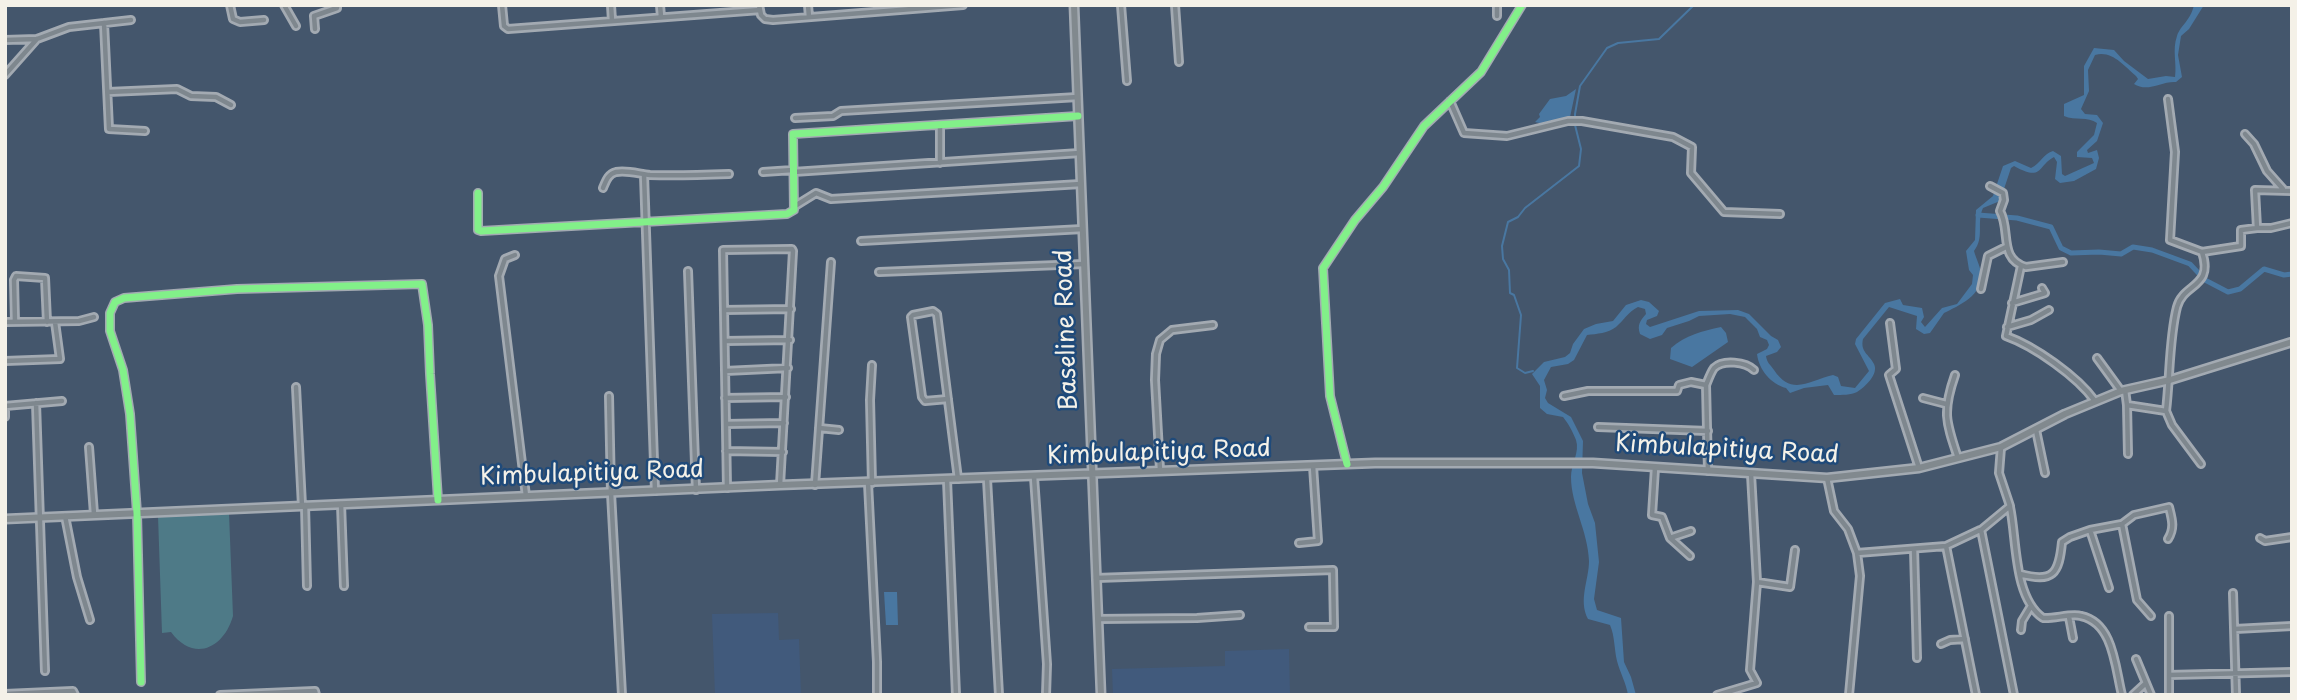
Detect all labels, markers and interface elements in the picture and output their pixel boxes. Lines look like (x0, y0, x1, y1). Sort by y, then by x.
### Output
street label: Baseline Road (1050, 249, 1084, 411)
street label: Kimbulapitiya Road (1614, 430, 1840, 470)
street label: Kimbulapitiya Road (1046, 435, 1272, 471)
street label: Kimbulapitiya Road (479, 456, 705, 492)

